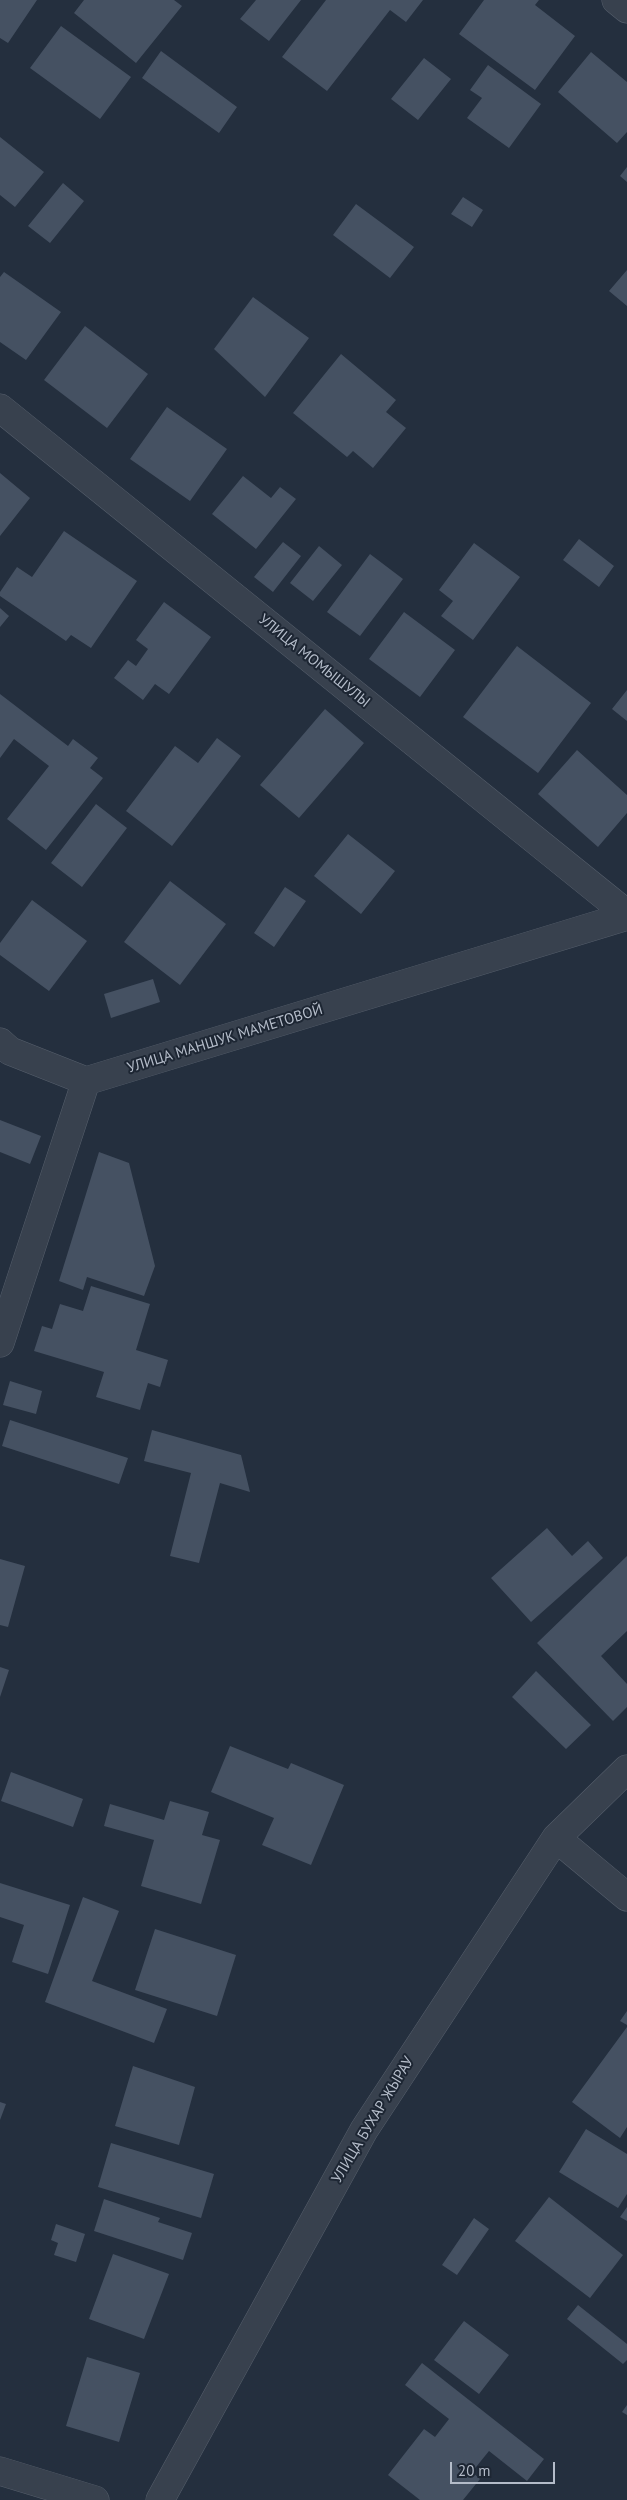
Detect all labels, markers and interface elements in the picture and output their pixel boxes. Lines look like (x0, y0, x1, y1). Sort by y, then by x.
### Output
street label: УЛИЦА МОМЫШУЛЫ (255, 611, 373, 711)
street label: УЛИЦА МАНШУК МАМЕТОВОЙ (125, 1001, 325, 1077)
street label: УЛИЦА БУХАР ЖЫРАУ (328, 2053, 418, 2187)
scale bar (452, 2452, 557, 2484)
text: 20 m (458, 2461, 491, 2480)

